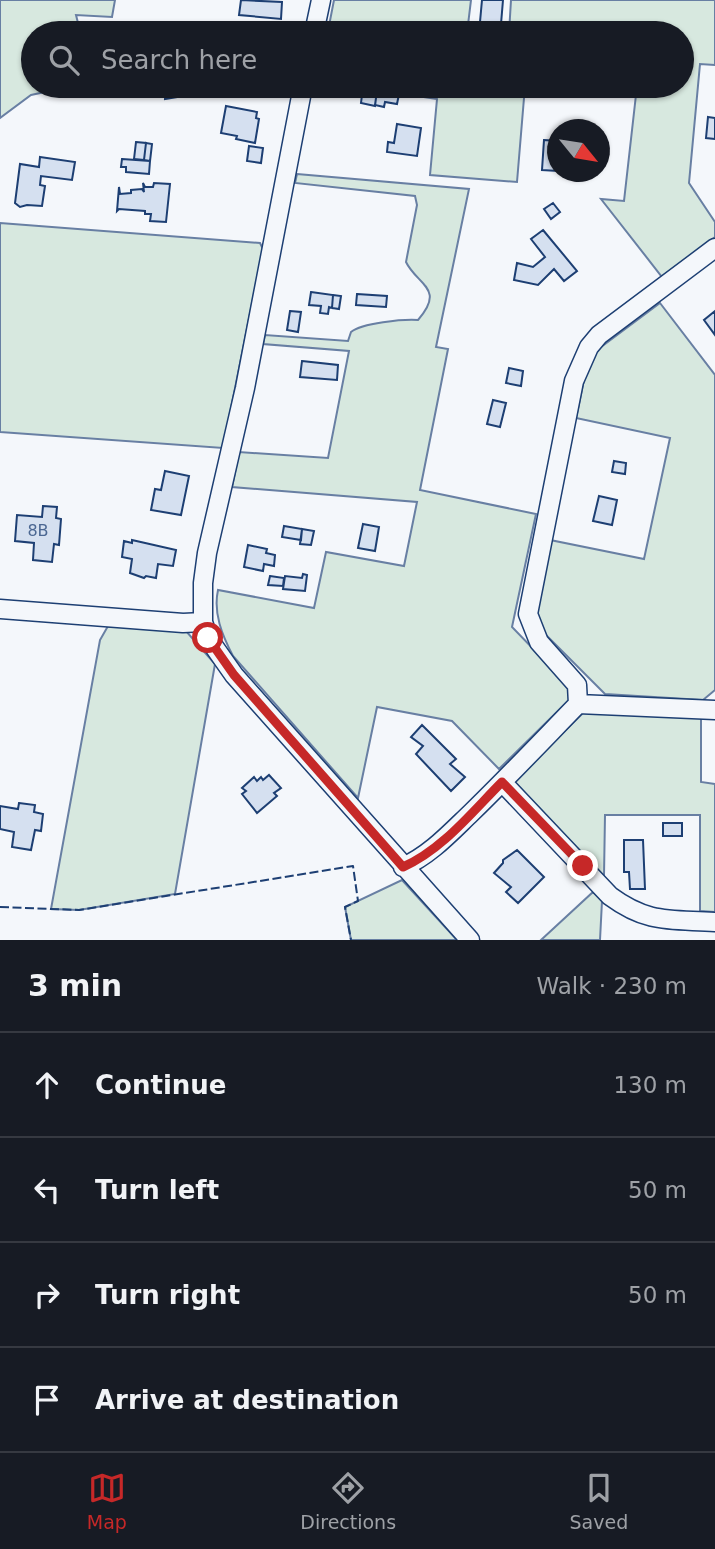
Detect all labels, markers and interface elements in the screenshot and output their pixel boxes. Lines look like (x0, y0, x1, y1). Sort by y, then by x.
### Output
search box (21, 21, 694, 98)
icon: search (45, 41, 83, 79)
text: Search here (101, 45, 257, 75)
north arrow (547, 119, 610, 182)
house number: 8B (27, 521, 49, 540)
route start (192, 622, 223, 653)
route end (567, 850, 598, 881)
text: 3 min (28, 968, 122, 1003)
text: Walk · 230 m (536, 973, 687, 999)
icon: ahead (28, 1066, 66, 1104)
text: Continue (95, 1070, 226, 1100)
text: 130 m (613, 1072, 687, 1098)
icon: left (28, 1171, 66, 1209)
text: Turn left (95, 1175, 219, 1205)
text: 50 m (628, 1177, 687, 1203)
icon: right (28, 1276, 66, 1314)
text: Turn right (95, 1280, 240, 1310)
text: 50 m (628, 1282, 687, 1308)
icon: arrive (28, 1381, 66, 1419)
text: Arrive at destination (95, 1385, 399, 1415)
tab: Map (87, 1469, 127, 1533)
tab: Directions (300, 1469, 396, 1533)
tab: Saved (570, 1469, 628, 1533)

